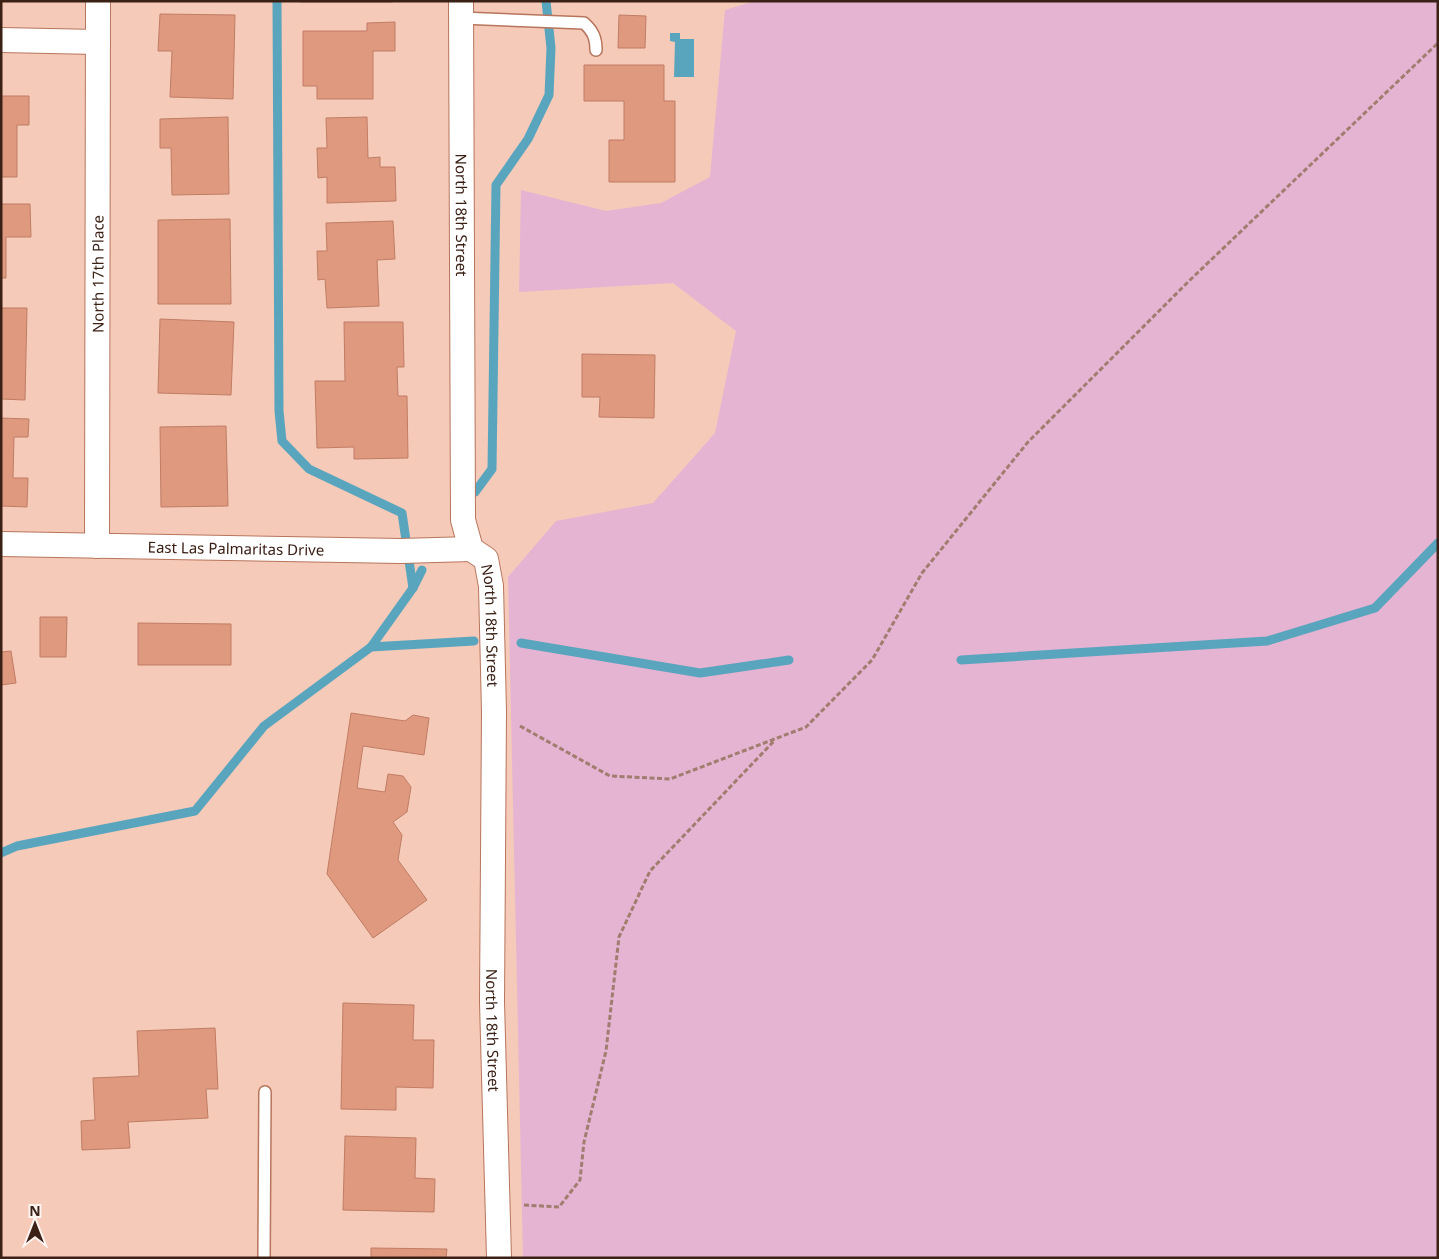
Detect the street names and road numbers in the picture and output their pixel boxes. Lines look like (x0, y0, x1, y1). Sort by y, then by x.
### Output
street label: North 18th Street (452, 153, 472, 277)
street label: North 17th Place (87, 215, 108, 333)
street label: East Las Palmaritas Drive (147, 537, 324, 560)
street label: North 18th Street (477, 562, 503, 688)
street label: North 18th Street (482, 969, 504, 1093)

